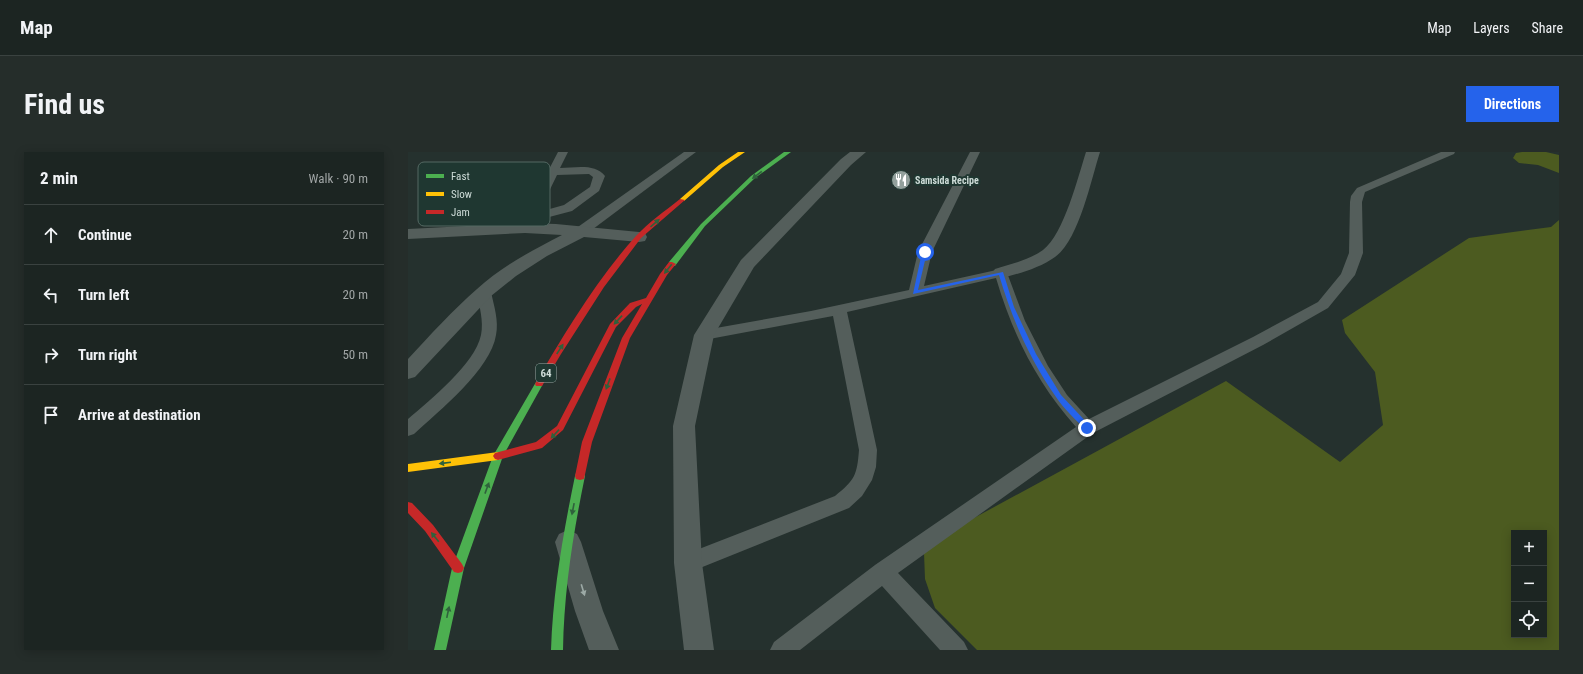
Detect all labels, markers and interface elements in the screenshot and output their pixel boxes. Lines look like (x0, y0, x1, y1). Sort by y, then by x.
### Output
text: Map (20, 16, 53, 39)
text: Map (1427, 20, 1451, 36)
text: Layers (1473, 20, 1510, 36)
text: Share (1532, 20, 1563, 36)
button: Directions (1466, 86, 1559, 122)
text: Find us (24, 88, 105, 121)
legend (418, 162, 550, 226)
text: 2 min (40, 168, 78, 188)
restaurant icon: Samsida Recipe (890, 169, 912, 191)
text: Fast (451, 170, 470, 183)
text: Walk · 90 m (308, 171, 368, 186)
one-way arrow (751, 171, 762, 179)
place label: Samsida Recipe (915, 175, 979, 186)
text: Slow (451, 188, 472, 201)
text: Jam (451, 206, 470, 219)
one-way arrow (650, 219, 661, 228)
icon: ahead (40, 224, 62, 246)
text: Continue (78, 226, 132, 244)
text: 20 m (342, 227, 368, 242)
route start (916, 243, 934, 261)
one-way arrow (664, 264, 672, 275)
icon: left (40, 284, 62, 306)
text: Turn left (78, 286, 129, 304)
text: 20 m (342, 287, 368, 302)
one-way arrow (613, 315, 622, 325)
one-way arrow (556, 343, 564, 354)
icon: right (40, 344, 62, 366)
text: Turn right (78, 346, 137, 364)
text: 50 m (342, 347, 368, 362)
road number: 64 (536, 364, 556, 382)
one-way arrow (604, 378, 610, 390)
icon: arrive (40, 404, 62, 426)
text: Arrive at destination (78, 406, 201, 424)
route end (1078, 419, 1096, 437)
one-way arrow (550, 429, 560, 439)
one-way arrow (439, 460, 451, 466)
one-way arrow (484, 482, 490, 494)
one-way arrow (570, 503, 576, 515)
map controls (1511, 530, 1547, 638)
button: + (1511, 530, 1547, 566)
one-way arrow (431, 531, 440, 542)
button: − (1511, 566, 1547, 602)
one-way arrow (580, 584, 586, 596)
button: locate (1511, 602, 1547, 638)
one-way arrow (446, 606, 452, 618)

